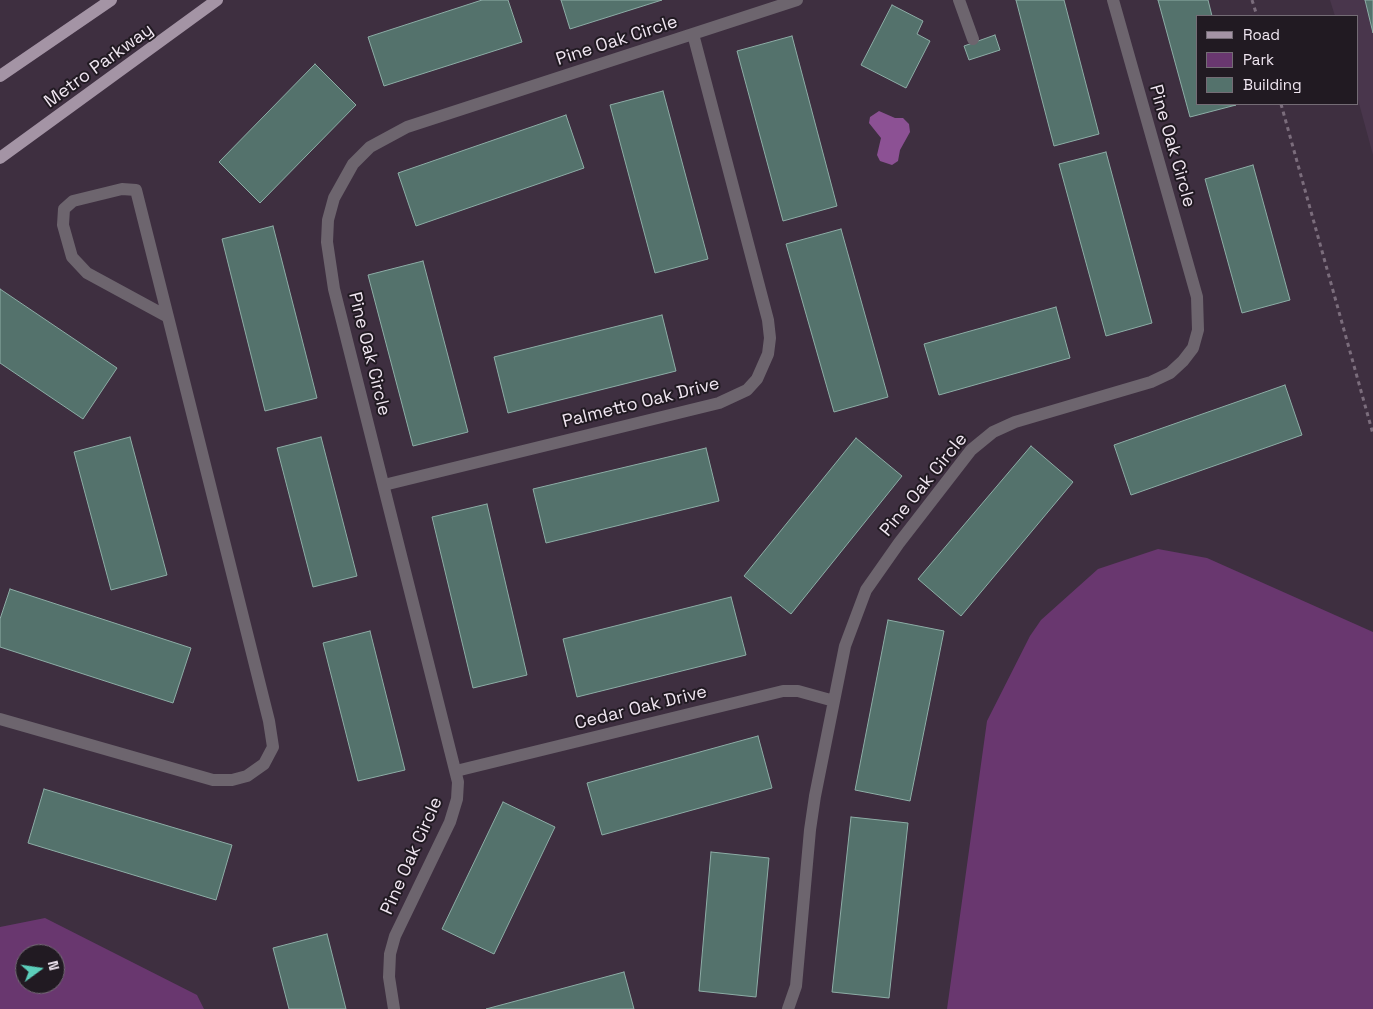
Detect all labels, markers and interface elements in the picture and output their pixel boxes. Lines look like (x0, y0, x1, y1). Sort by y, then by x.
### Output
street label: Pine Oak Circle (554, 11, 680, 71)
legend (1196, 15, 1358, 105)
street label: Metro Parkway (40, 19, 158, 113)
text: Road (1243, 25, 1280, 44)
text: Park (1243, 50, 1274, 69)
text: Building (1243, 75, 1302, 94)
street label: Pine Oak Circle (1144, 82, 1200, 210)
street label: Pine Oak Circle (343, 290, 395, 418)
street label: Palmetto Oak Drive (560, 373, 722, 433)
street label: Pine Oak Circle (876, 429, 972, 541)
street label: Cedar Oak Drive (573, 681, 709, 735)
street label: Pine Oak Circle (376, 794, 448, 918)
north arrow (15, 944, 65, 994)
text: N (44, 959, 63, 972)

